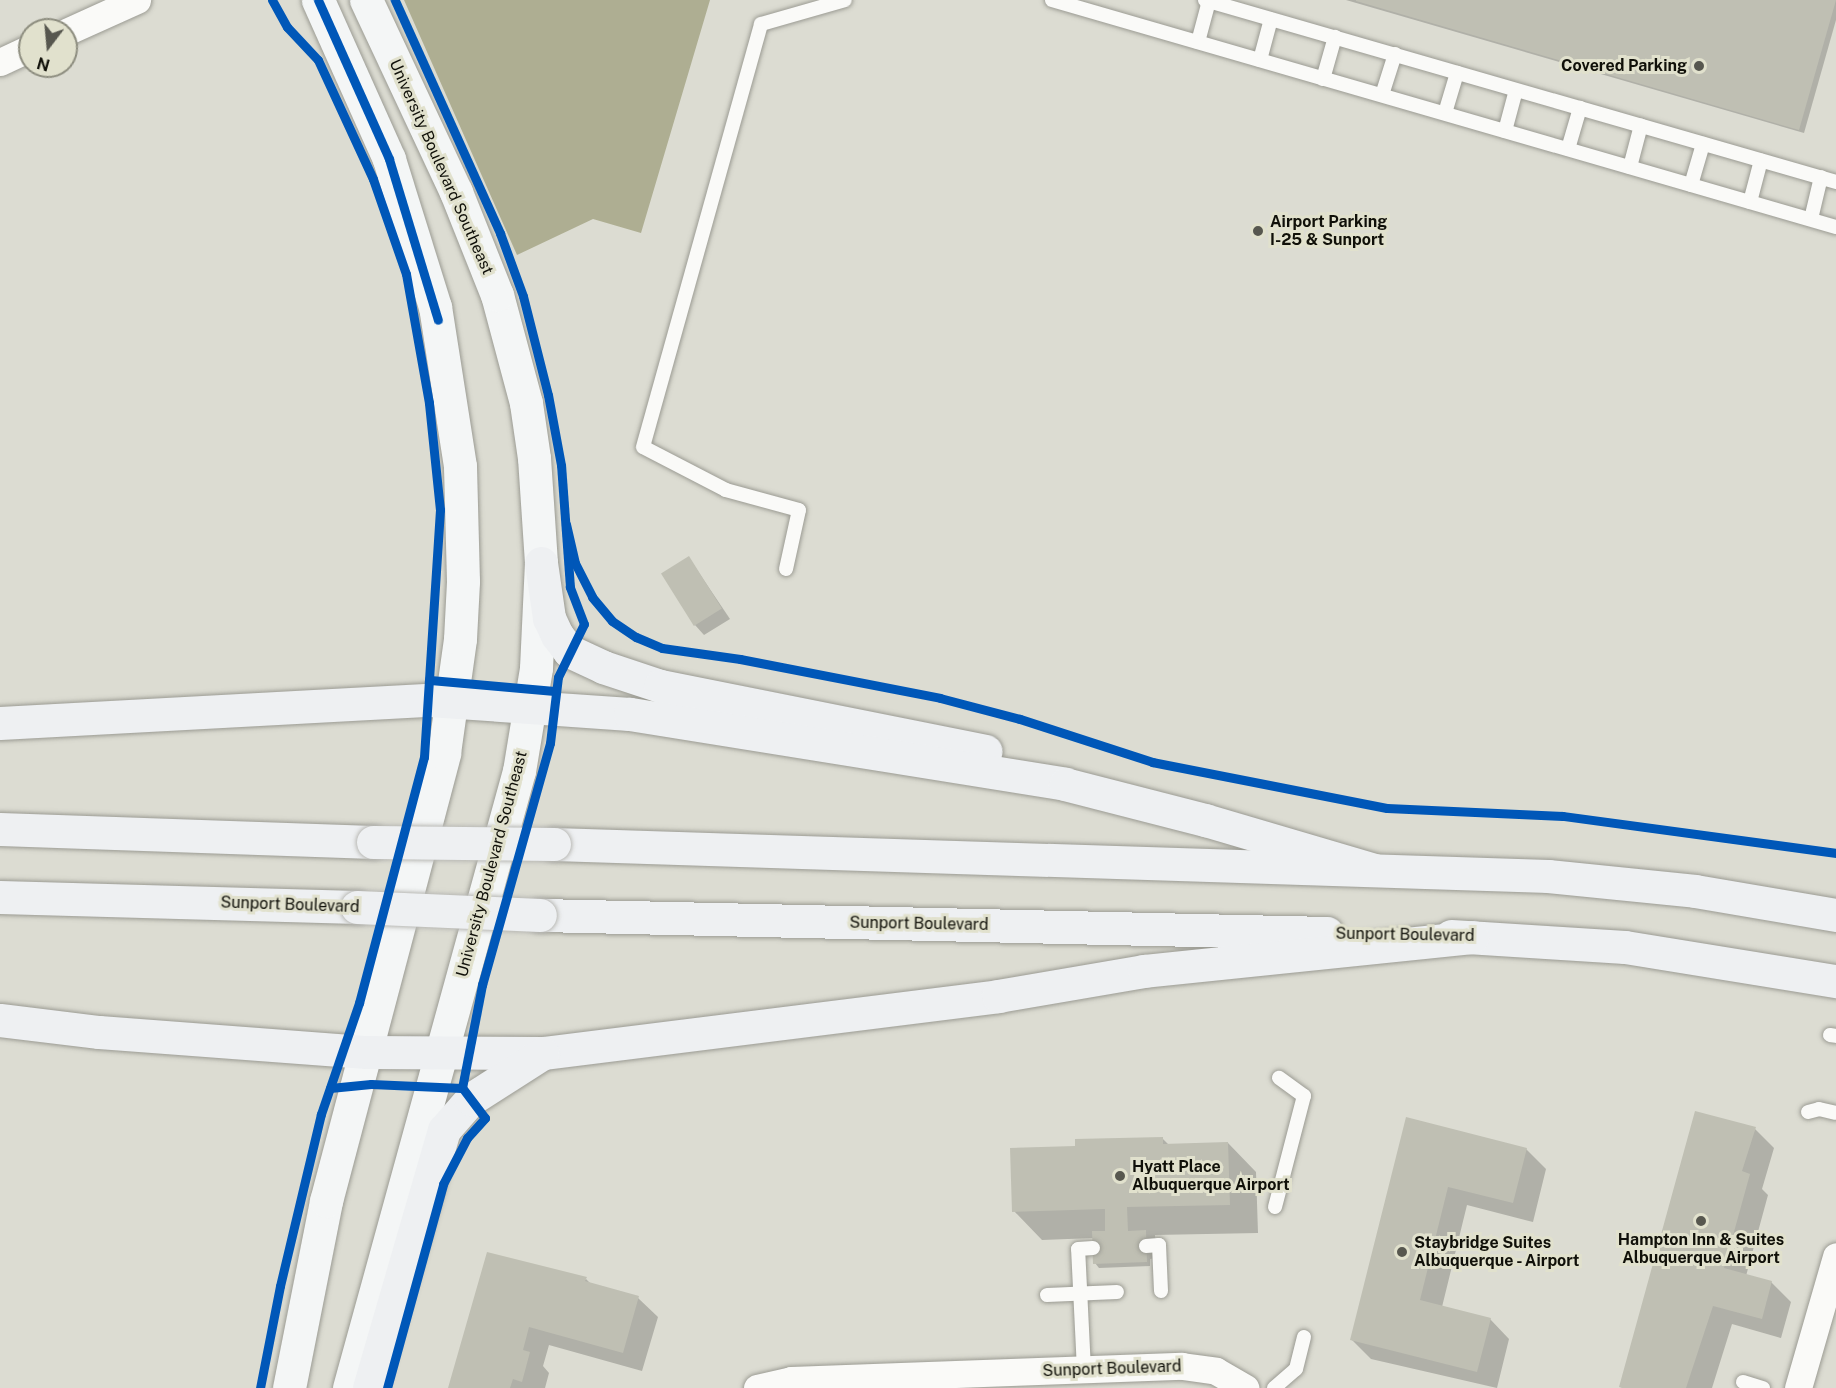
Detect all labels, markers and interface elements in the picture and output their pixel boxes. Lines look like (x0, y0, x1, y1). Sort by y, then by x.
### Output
north arrow (18, 18, 78, 78)
text: N (35, 53, 52, 75)
street label: University Boulevard Southeast (385, 56, 497, 278)
place label: Covered Parking (1561, 56, 1687, 76)
marker: Covered Parking (1692, 59, 1706, 73)
place label: Airport Parking I-25 & Sunport (1270, 212, 1387, 250)
marker: Airport Parking I-25 & Sunport (1251, 224, 1265, 238)
street label: University Boulevard Southeast (453, 749, 531, 979)
street label: Sunport Boulevard (220, 893, 360, 917)
street label: Sunport Boulevard (849, 913, 989, 935)
street label: Sunport Boulevard (1335, 924, 1475, 946)
place label: Hyatt Place Albuquerque Airport (1132, 1157, 1290, 1195)
marker: Hyatt Place Albuquerque Airport (1113, 1169, 1127, 1183)
marker: Hampton Inn & Suites Albuquerque Airport (1694, 1214, 1708, 1228)
place label: Hampton Inn & Suites Albuquerque Airport (1618, 1230, 1784, 1268)
place label: Staybridge Suites Albuquerque - Airport (1414, 1233, 1582, 1271)
marker: Staybridge Suites Albuquerque - Airport (1395, 1245, 1409, 1259)
street label: Sunport Boulevard (1042, 1357, 1182, 1381)

